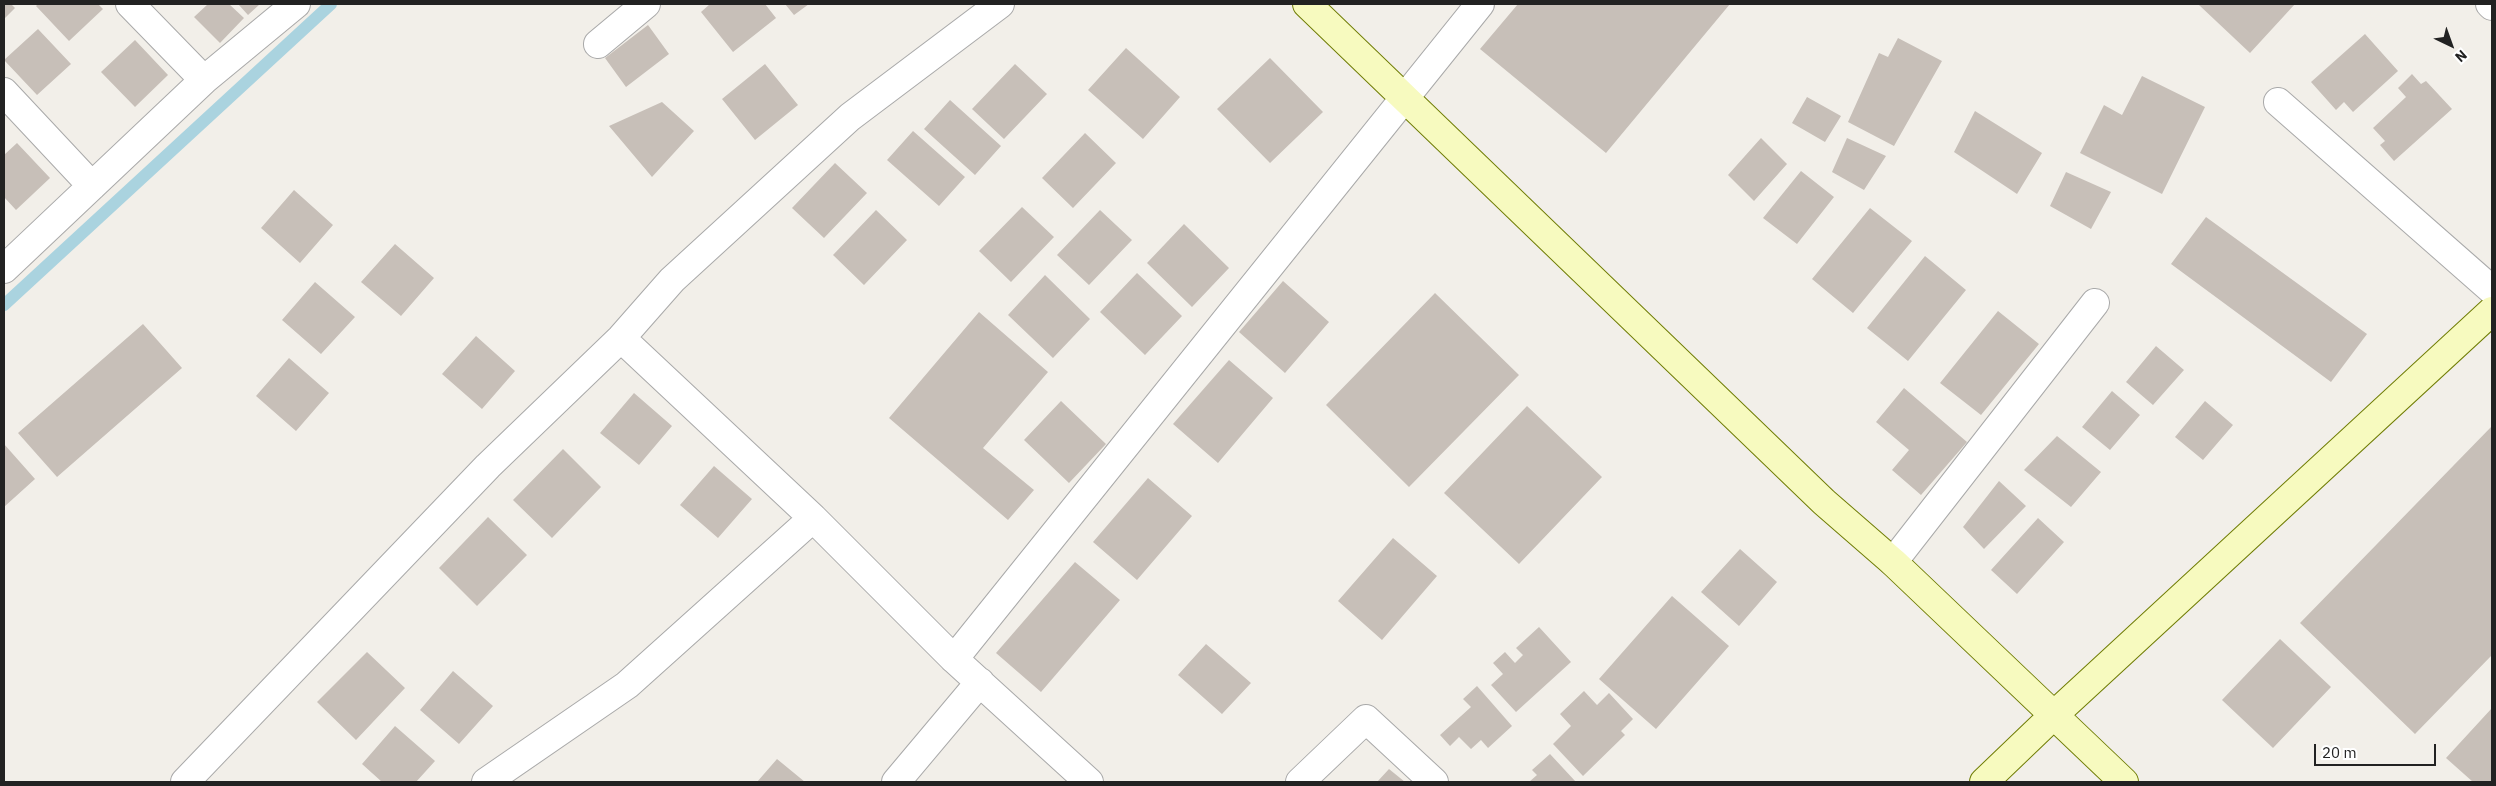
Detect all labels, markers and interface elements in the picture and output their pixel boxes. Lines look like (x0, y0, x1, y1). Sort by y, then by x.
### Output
north arrow (2426, 20, 2476, 70)
text: N (2451, 46, 2471, 66)
scale bar (2316, 734, 2438, 766)
text: 20 m (2322, 743, 2357, 762)

